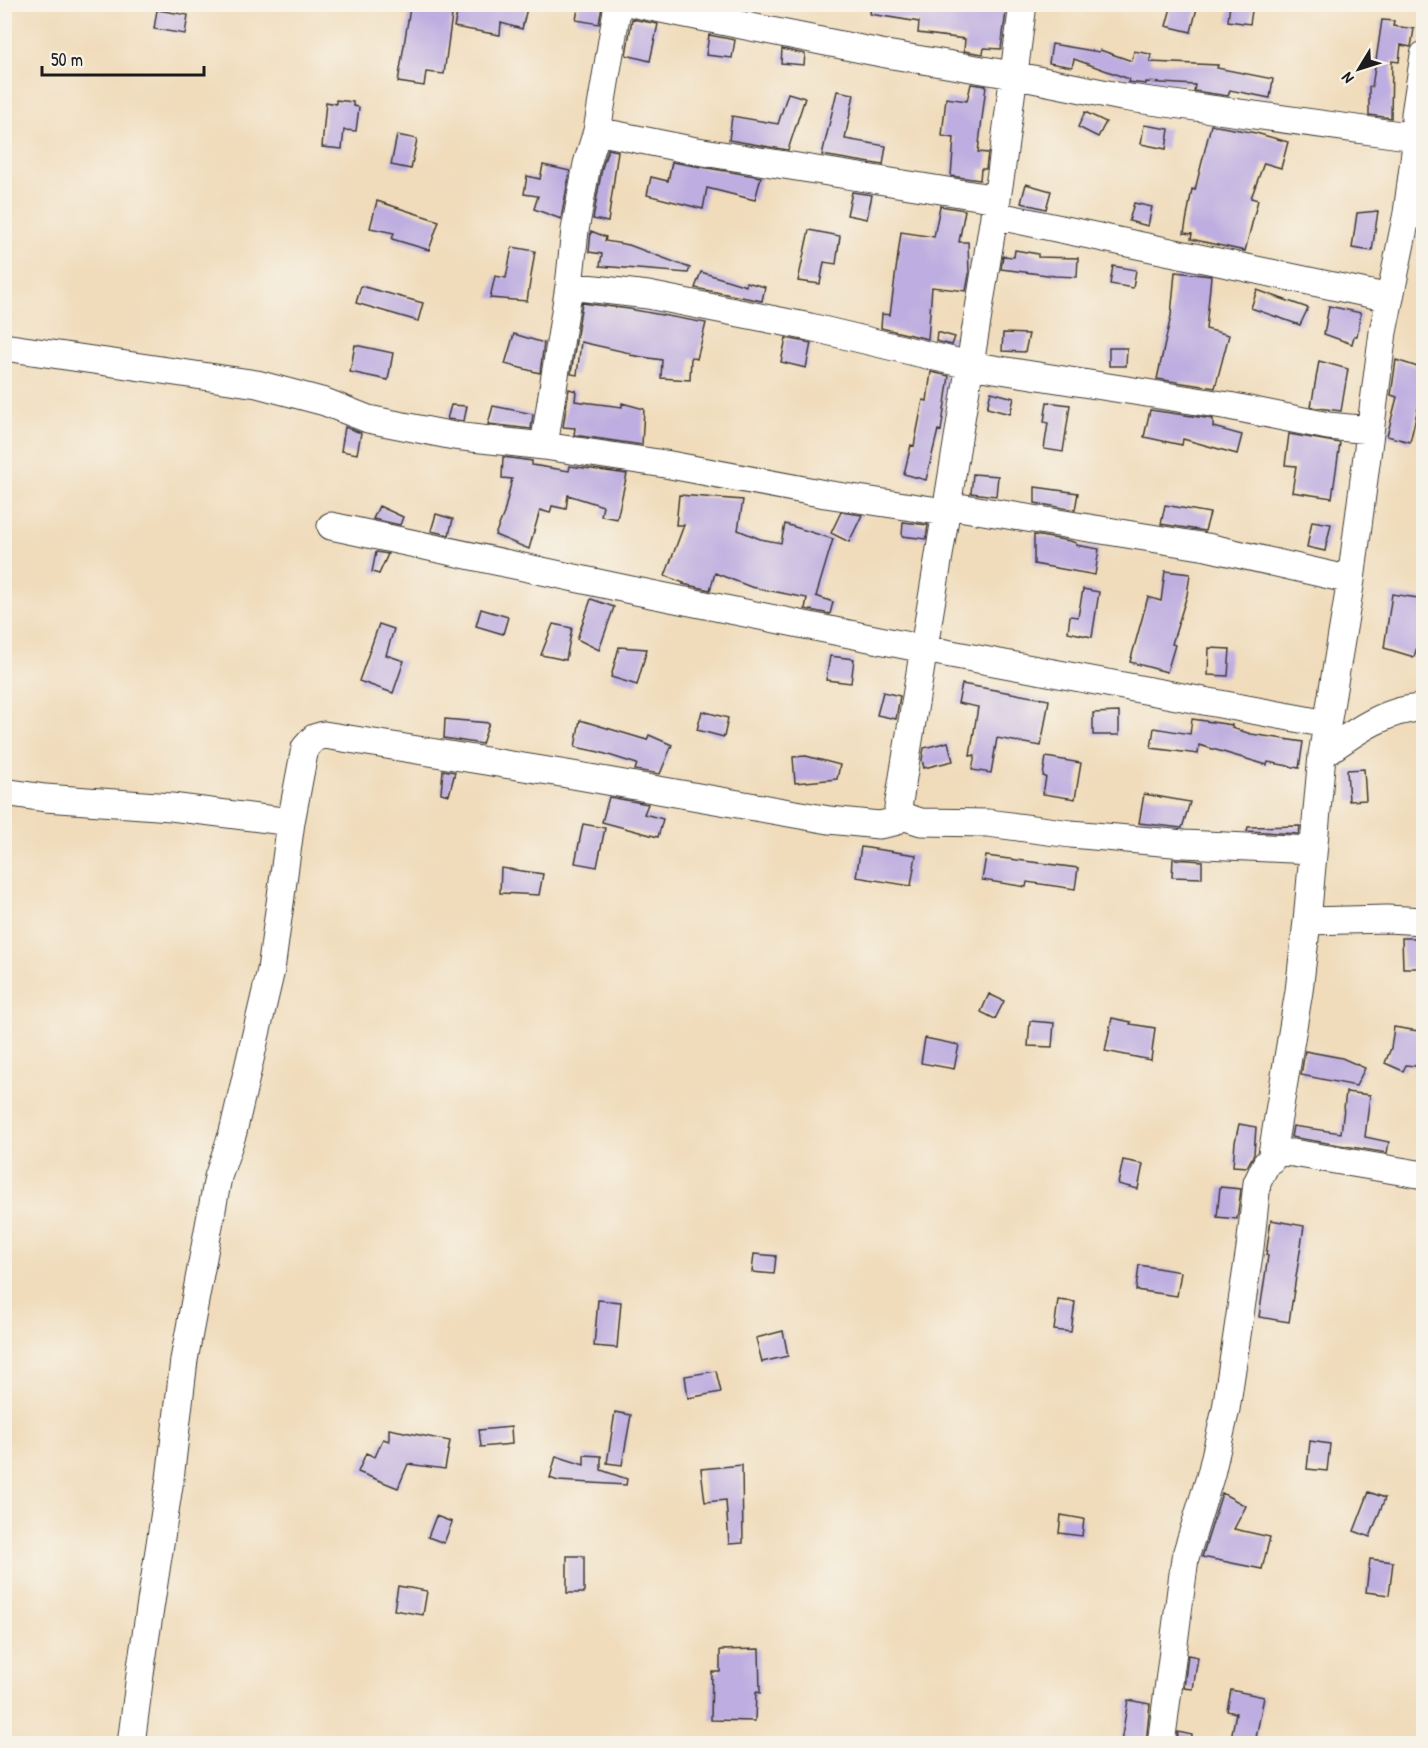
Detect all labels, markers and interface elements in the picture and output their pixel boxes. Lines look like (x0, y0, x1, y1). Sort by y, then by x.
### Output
scale bar (42, 39, 204, 77)
north arrow (1329, 39, 1389, 99)
text: 50 m (51, 47, 83, 72)
text: N (1336, 68, 1358, 88)

